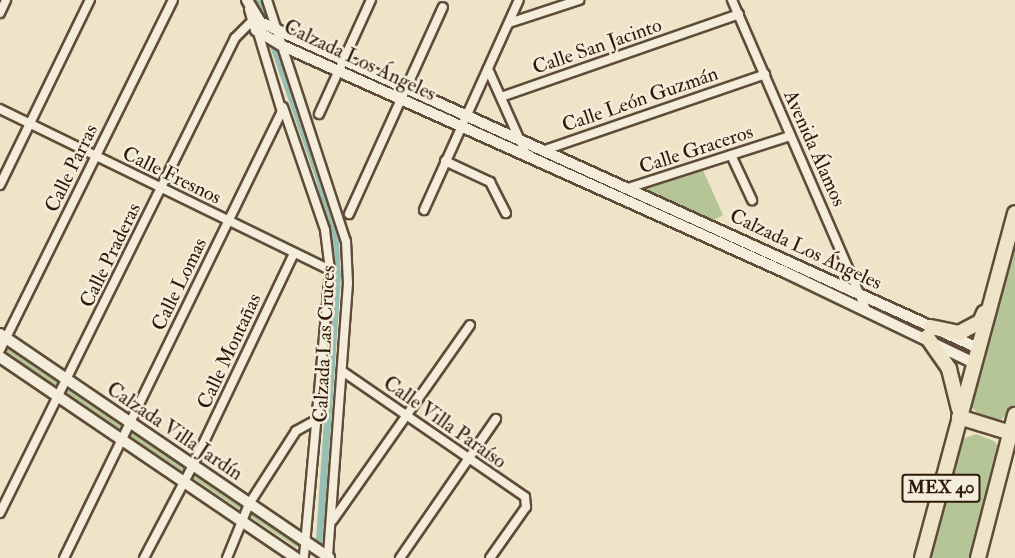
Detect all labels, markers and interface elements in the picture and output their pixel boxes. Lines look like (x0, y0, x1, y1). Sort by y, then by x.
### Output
street label: Calle San Jacinto (529, 13, 665, 79)
street label: Calzada Los Ángeles (280, 14, 440, 106)
street label: Calle León Guzmán (559, 61, 721, 137)
street label: Avenida Álamos (779, 86, 851, 210)
street label: Calle Graceros (636, 119, 756, 179)
street label: Calle Parras (39, 120, 103, 216)
street label: Calle Fresnos (119, 141, 225, 209)
street label: Calle Praderas (74, 199, 146, 311)
street label: Calzada Los Ángeles (726, 203, 886, 295)
street label: Calle Lomas (146, 234, 212, 334)
street label: Calzada Las Cruces (308, 265, 340, 423)
street label: Calle Montañas (192, 290, 266, 412)
street label: Calle Villa Paraíso (379, 371, 511, 473)
street label: Calzada Villa Jardín (102, 377, 248, 485)
road number: MEX 40 (900, 473, 982, 503)

